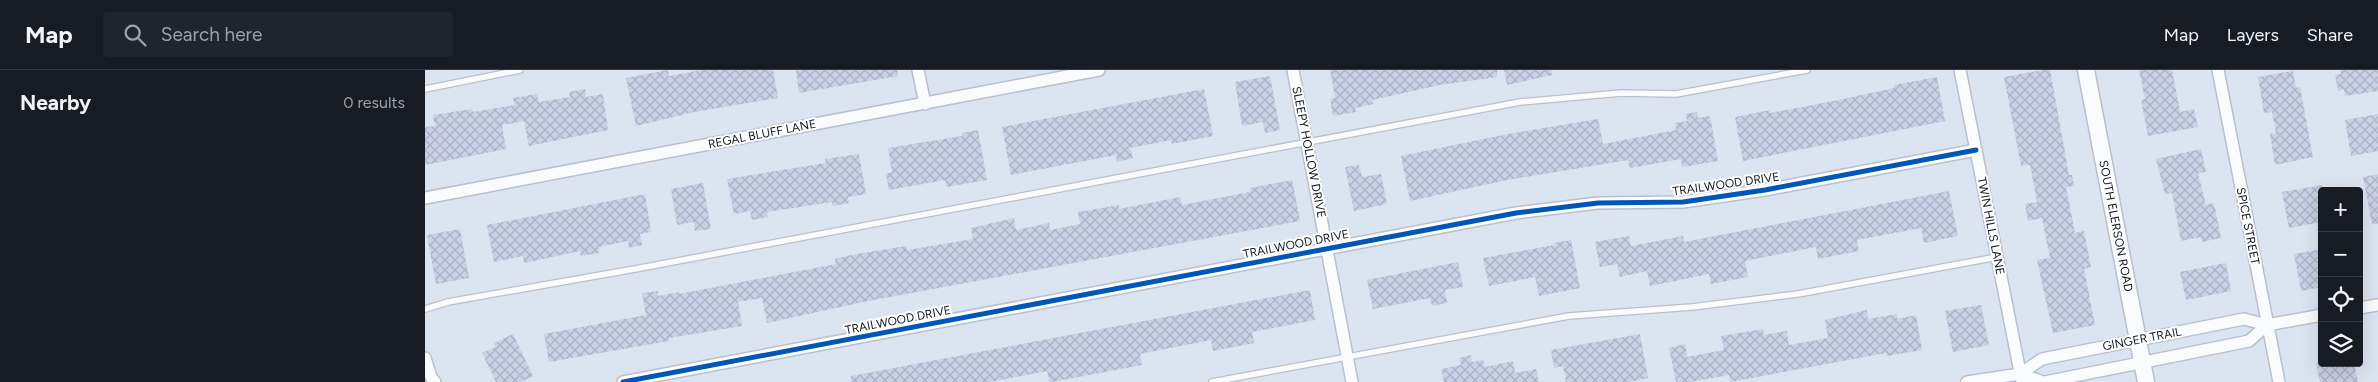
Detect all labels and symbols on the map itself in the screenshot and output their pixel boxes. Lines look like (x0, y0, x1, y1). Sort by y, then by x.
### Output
street label: SLEEPY HOLLOW DRIVE (1289, 85, 1329, 219)
street label: REGAL BLUFF LANE (707, 117, 817, 151)
street label: SOUTH ELERSON ROAD (2096, 159, 2136, 293)
street label: TRAILWOOD DRIVE (1672, 170, 1780, 198)
street label: TWIN HILLS LANE (1975, 176, 2007, 276)
street label: SPICE STREET (2234, 186, 2262, 266)
street label: TRAILWOOD DRIVE (1242, 227, 1350, 261)
street label: TRAILWOOD DRIVE (844, 303, 952, 337)
street label: GINGER TRAIL (2101, 324, 2183, 353)

